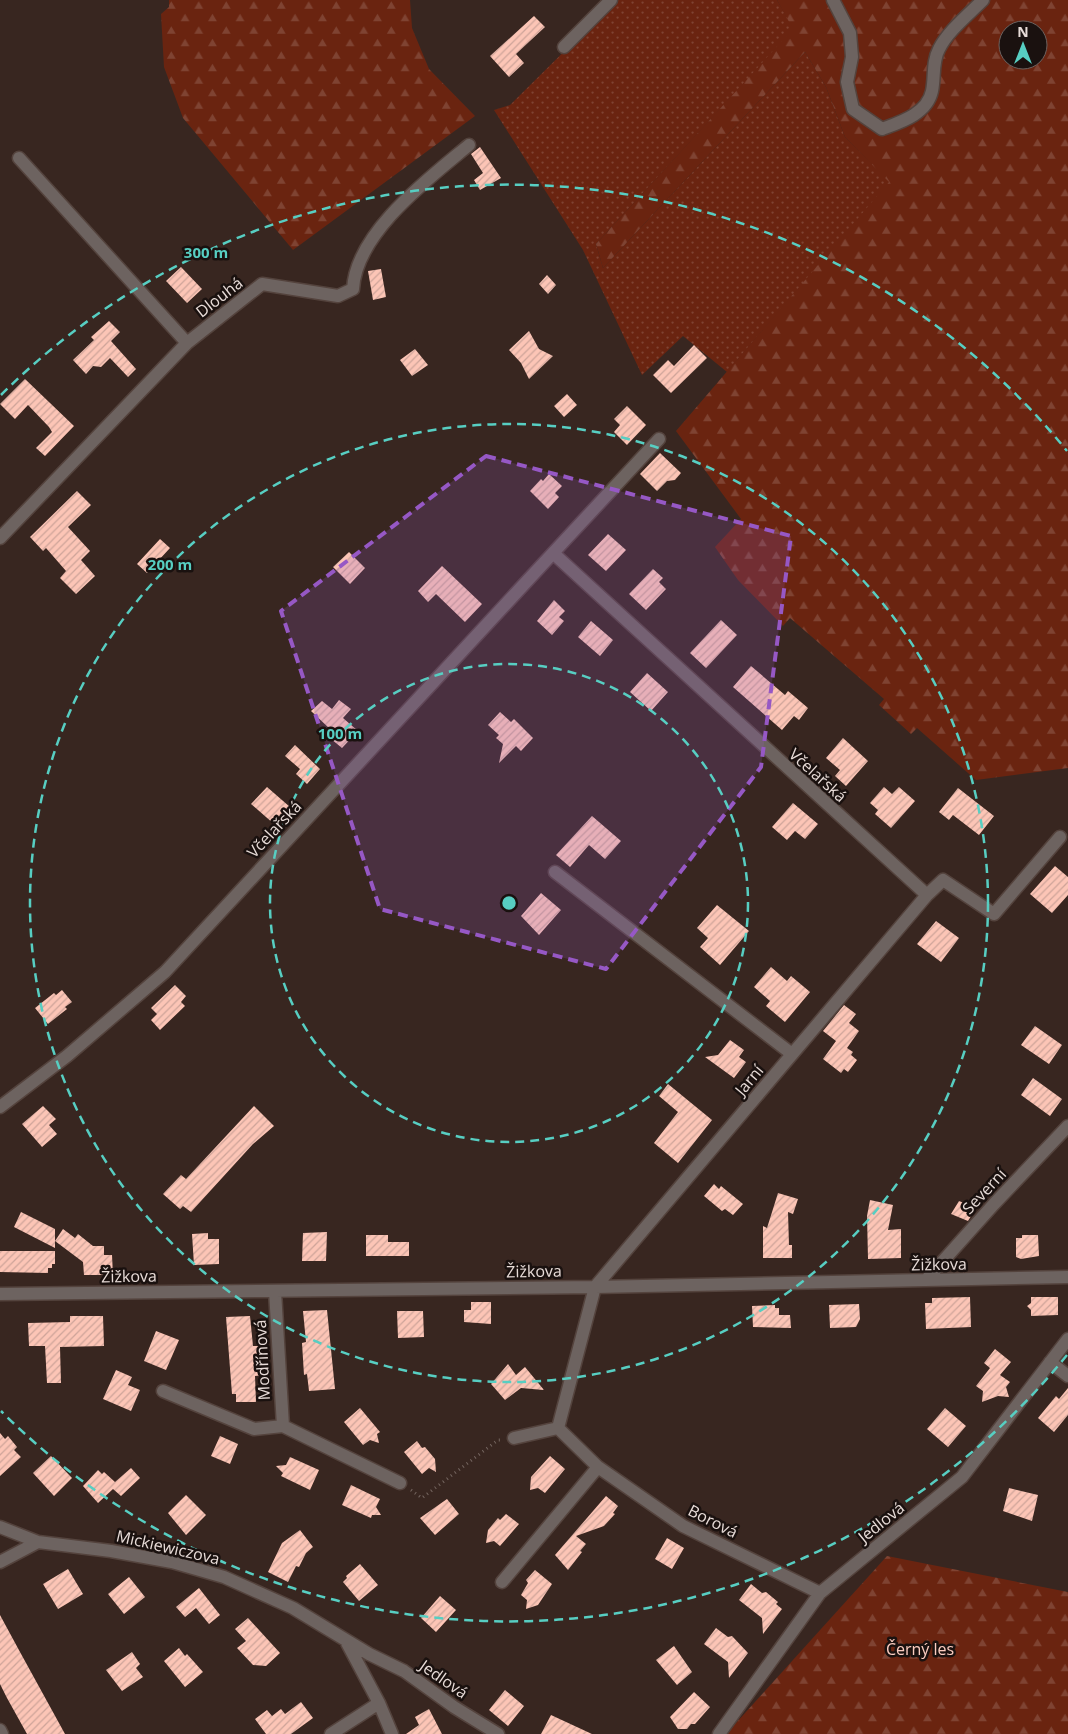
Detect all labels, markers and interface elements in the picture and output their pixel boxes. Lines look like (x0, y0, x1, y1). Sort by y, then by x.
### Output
north arrow (998, 20, 1048, 70)
text: N (1017, 22, 1029, 41)
text: 300 m (184, 242, 228, 262)
street label: Dlouhá (191, 272, 247, 322)
text: 200 m (148, 554, 192, 574)
text: 100 m (318, 723, 362, 743)
street label: Včelařská (784, 743, 852, 807)
street label: Včelařská (242, 796, 306, 862)
centre of rings (500, 894, 518, 912)
street label: Jarní (728, 1059, 769, 1101)
street label: Severní (957, 1163, 1011, 1219)
street label: Žižkova (911, 1253, 967, 1275)
street label: Žižkova (506, 1260, 562, 1282)
street label: Žižkova (101, 1265, 157, 1287)
street label: Modřínová (249, 1319, 275, 1401)
street label: Jedlová (852, 1497, 909, 1549)
street label: Borová (684, 1499, 742, 1543)
street label: Mickiewiczova (114, 1524, 222, 1570)
park label: Černý les (886, 1638, 954, 1660)
street label: Jedlová (414, 1653, 472, 1703)

